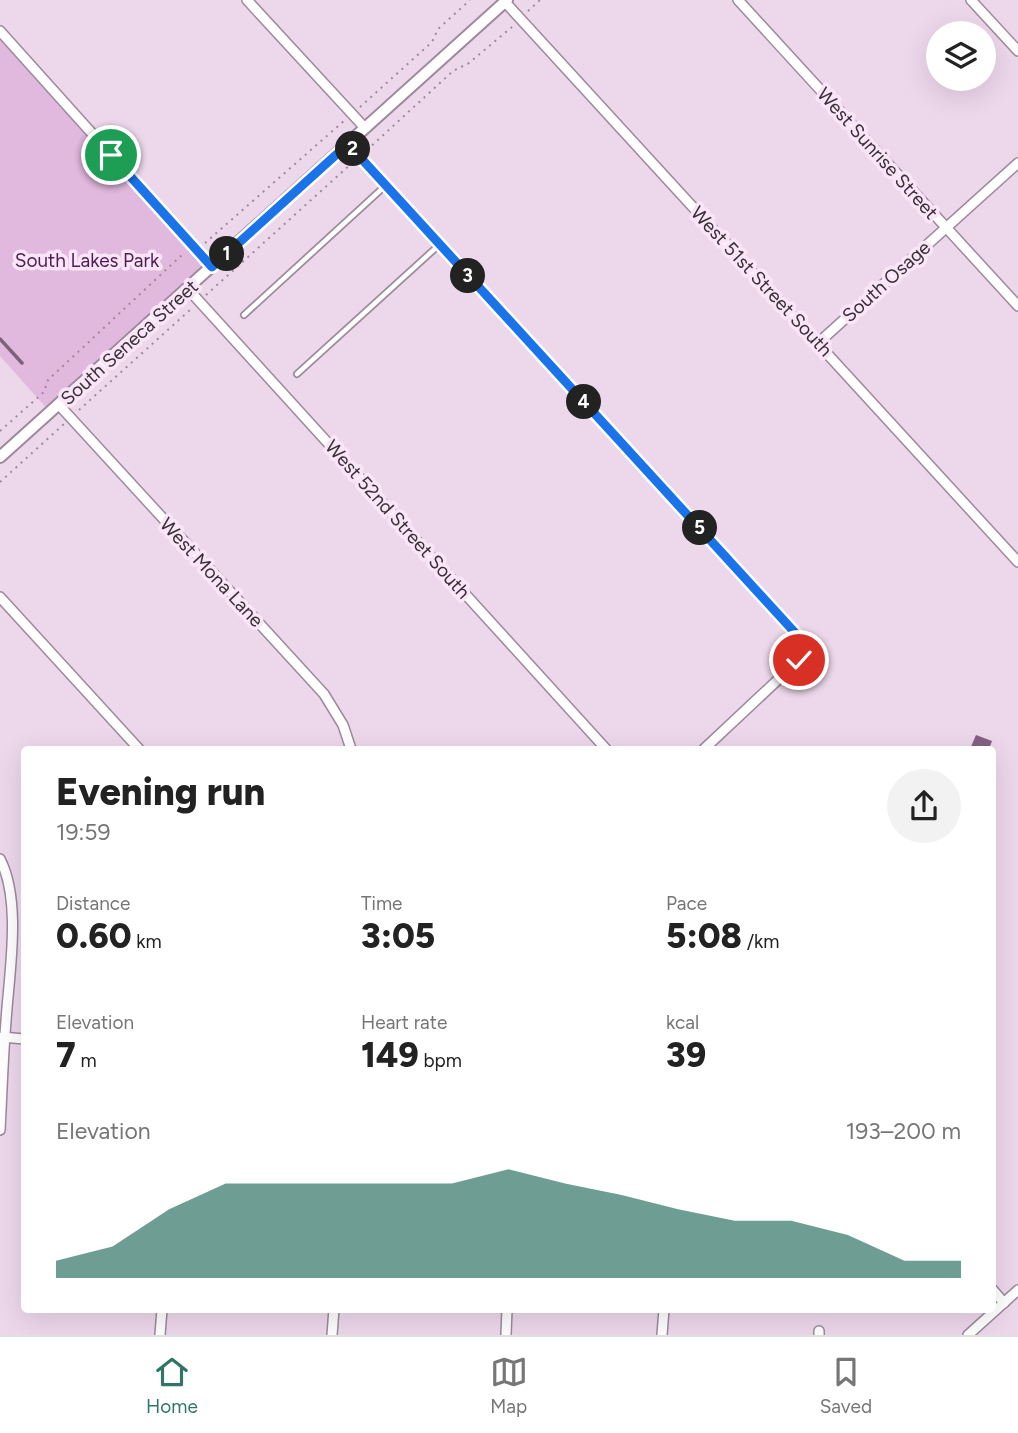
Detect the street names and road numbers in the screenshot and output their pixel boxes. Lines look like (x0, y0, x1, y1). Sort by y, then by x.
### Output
street label: West Sunrise Street (812, 83, 943, 224)
street label: West 51st Street South (686, 201, 837, 361)
street label: South Osage (838, 236, 935, 327)
street label: South Seneca Street (56, 275, 203, 410)
street label: West 52nd Street South (320, 435, 475, 603)
street label: West Mona Lane (155, 513, 268, 632)

